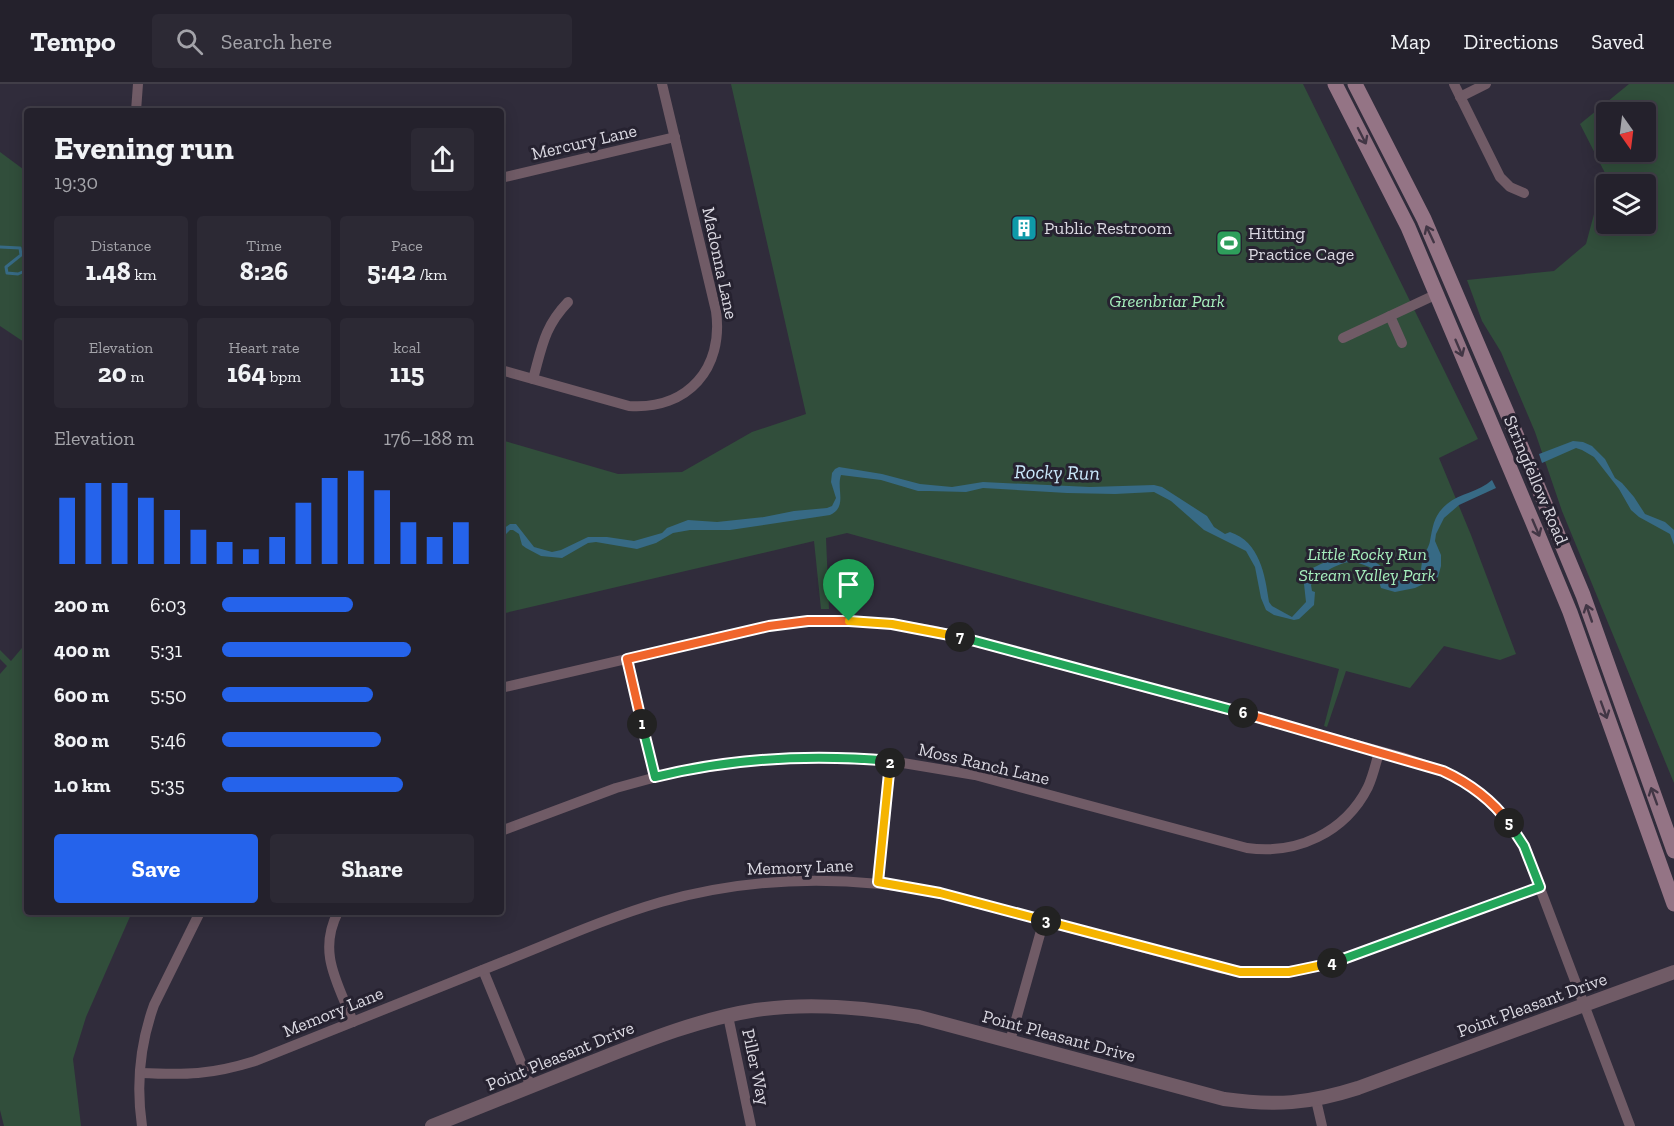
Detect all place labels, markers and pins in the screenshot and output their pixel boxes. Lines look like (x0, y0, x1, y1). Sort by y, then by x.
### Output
building icon: Public Restroom (1009, 213, 1039, 243)
place label: Public Restroom (1044, 217, 1172, 239)
place label: Hitting Practice Cage (1248, 222, 1354, 265)
sports icon: Hitting Practice Cage (1214, 228, 1244, 258)
pin (823, 559, 874, 621)
pin: 7 (945, 622, 975, 652)
pin: 6 (1228, 698, 1258, 728)
pin: 1 (627, 709, 657, 739)
pin: 2 (875, 748, 905, 778)
pin: 5 (1494, 808, 1524, 838)
pin: 3 (1031, 906, 1061, 936)
pin: 4 (1317, 948, 1347, 978)

